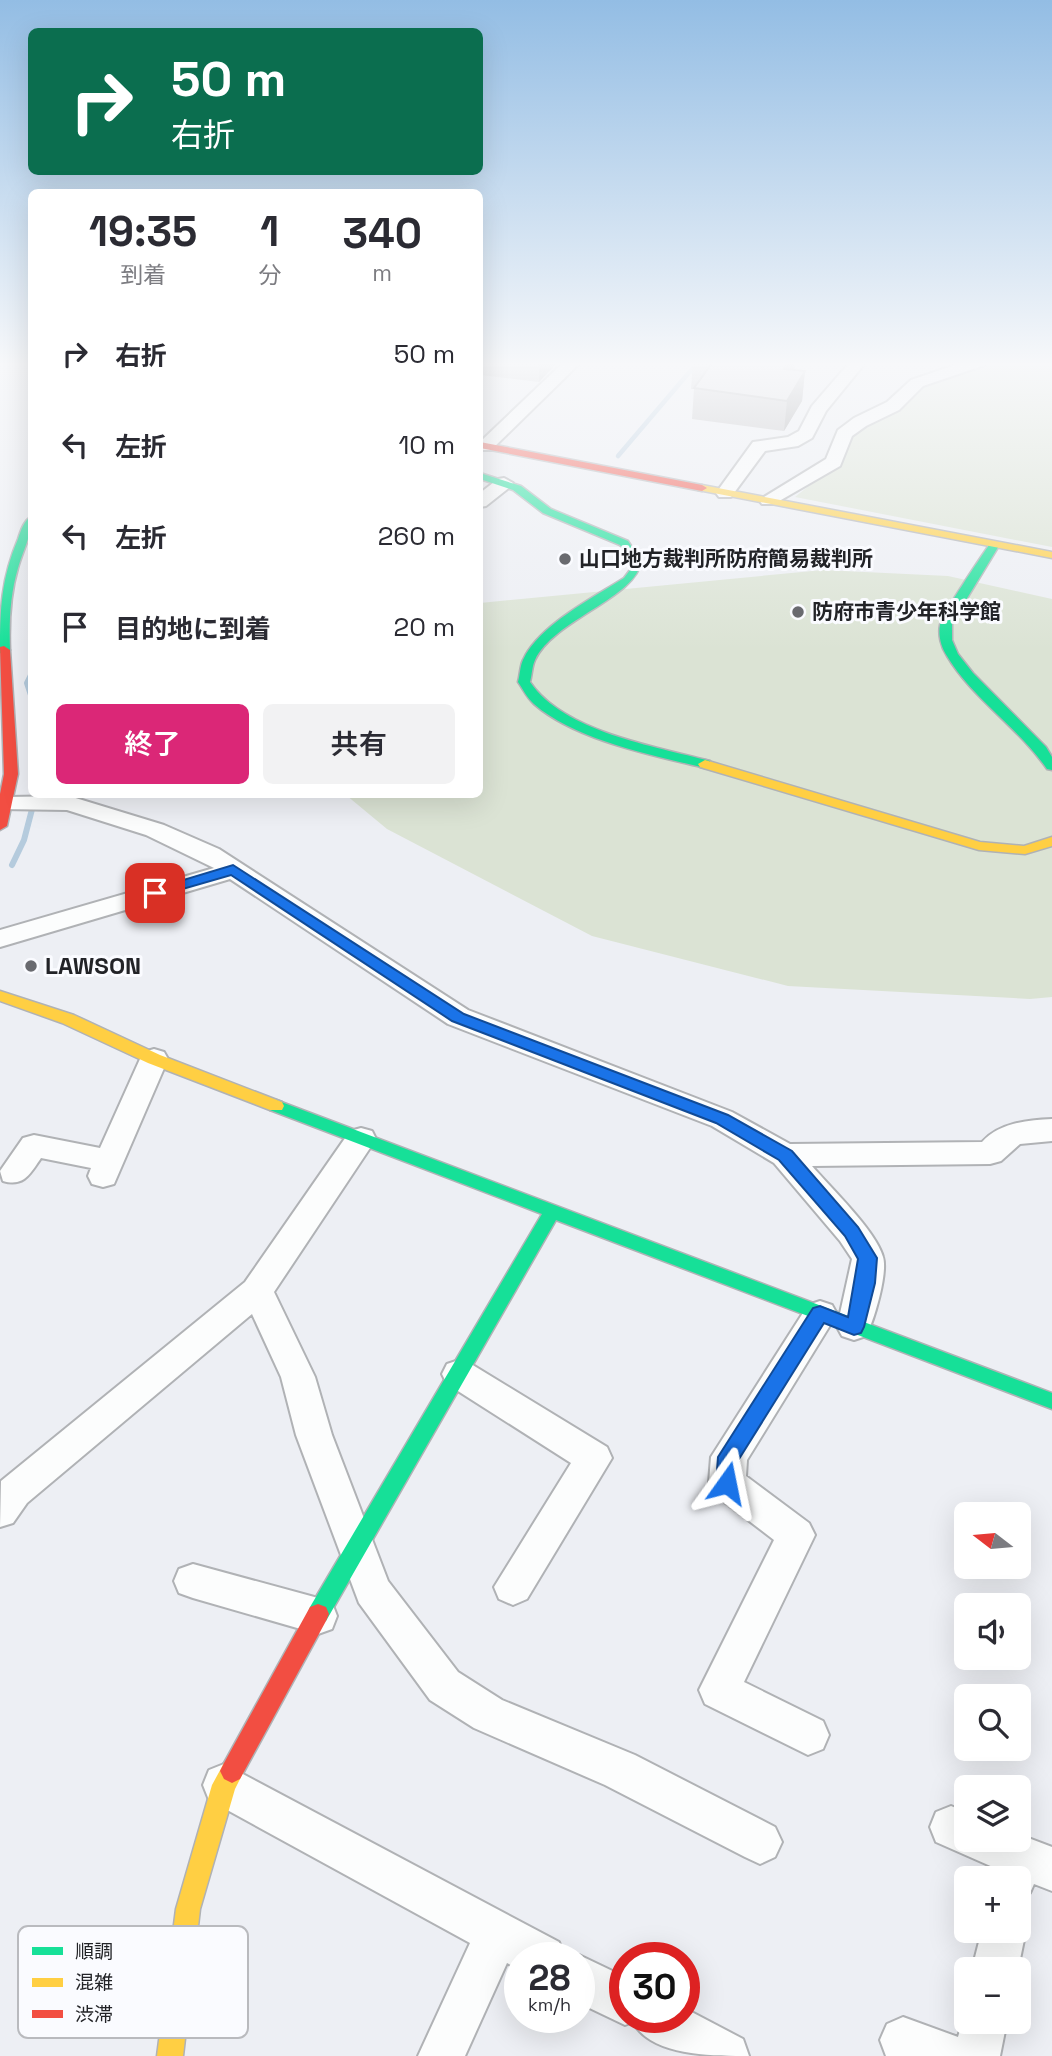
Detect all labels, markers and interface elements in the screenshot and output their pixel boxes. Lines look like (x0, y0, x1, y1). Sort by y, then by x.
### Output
text: 50 m (171, 48, 286, 110)
icon: right (56, 56, 147, 147)
text: 右折 (171, 115, 235, 155)
text: 19:35 (89, 205, 197, 258)
text: 1 (260, 205, 279, 258)
text: 340 (342, 207, 422, 260)
text: m (372, 258, 392, 288)
text: 到着 (120, 260, 166, 290)
text: 分 (258, 260, 281, 290)
icon: right (56, 335, 94, 373)
text: 50 m (394, 337, 455, 371)
text: 右折 (115, 339, 167, 373)
icon: left (56, 426, 94, 464)
text: 10 m (398, 428, 455, 462)
text: 左折 (115, 430, 167, 464)
icon: left (56, 517, 94, 555)
text: 260 m (378, 519, 455, 553)
text: 左折 (115, 521, 167, 555)
place label: 山口地方裁判所防府簡易裁判所 (579, 545, 873, 572)
marker: 山口地方裁判所防府簡易裁判所 (557, 551, 573, 567)
place label: 防府市青少年科学館 (812, 598, 1001, 625)
marker: 防府市青少年科学館 (790, 604, 806, 620)
icon: arrive (56, 608, 94, 646)
text: 20 m (394, 610, 455, 644)
text: 目的地に到着 (115, 612, 271, 646)
button: 終了 (56, 704, 249, 784)
button: 共有 (263, 704, 455, 784)
pin (125, 863, 185, 923)
icon: arrive (136, 874, 174, 912)
place label: LAWSON (45, 950, 141, 981)
marker: LAWSON (23, 958, 39, 974)
position arrow (690, 1446, 764, 1520)
north arrow (954, 1502, 1031, 1578)
map controls (954, 1502, 1031, 2034)
button: sound (954, 1593, 1031, 1670)
button: search (954, 1684, 1031, 1761)
button: layers (954, 1775, 1031, 1852)
button: + (954, 1866, 1031, 1943)
legend (18, 1926, 248, 2038)
text: 順調 (75, 1939, 113, 1964)
speed limit sign: 30 (609, 1942, 700, 2033)
text: 28 (529, 1956, 570, 2000)
button: − (954, 1957, 1031, 2034)
text: 混雑 (75, 1970, 113, 1995)
text: km/h (528, 1993, 571, 2016)
text: 渋滞 (75, 2002, 113, 2027)

